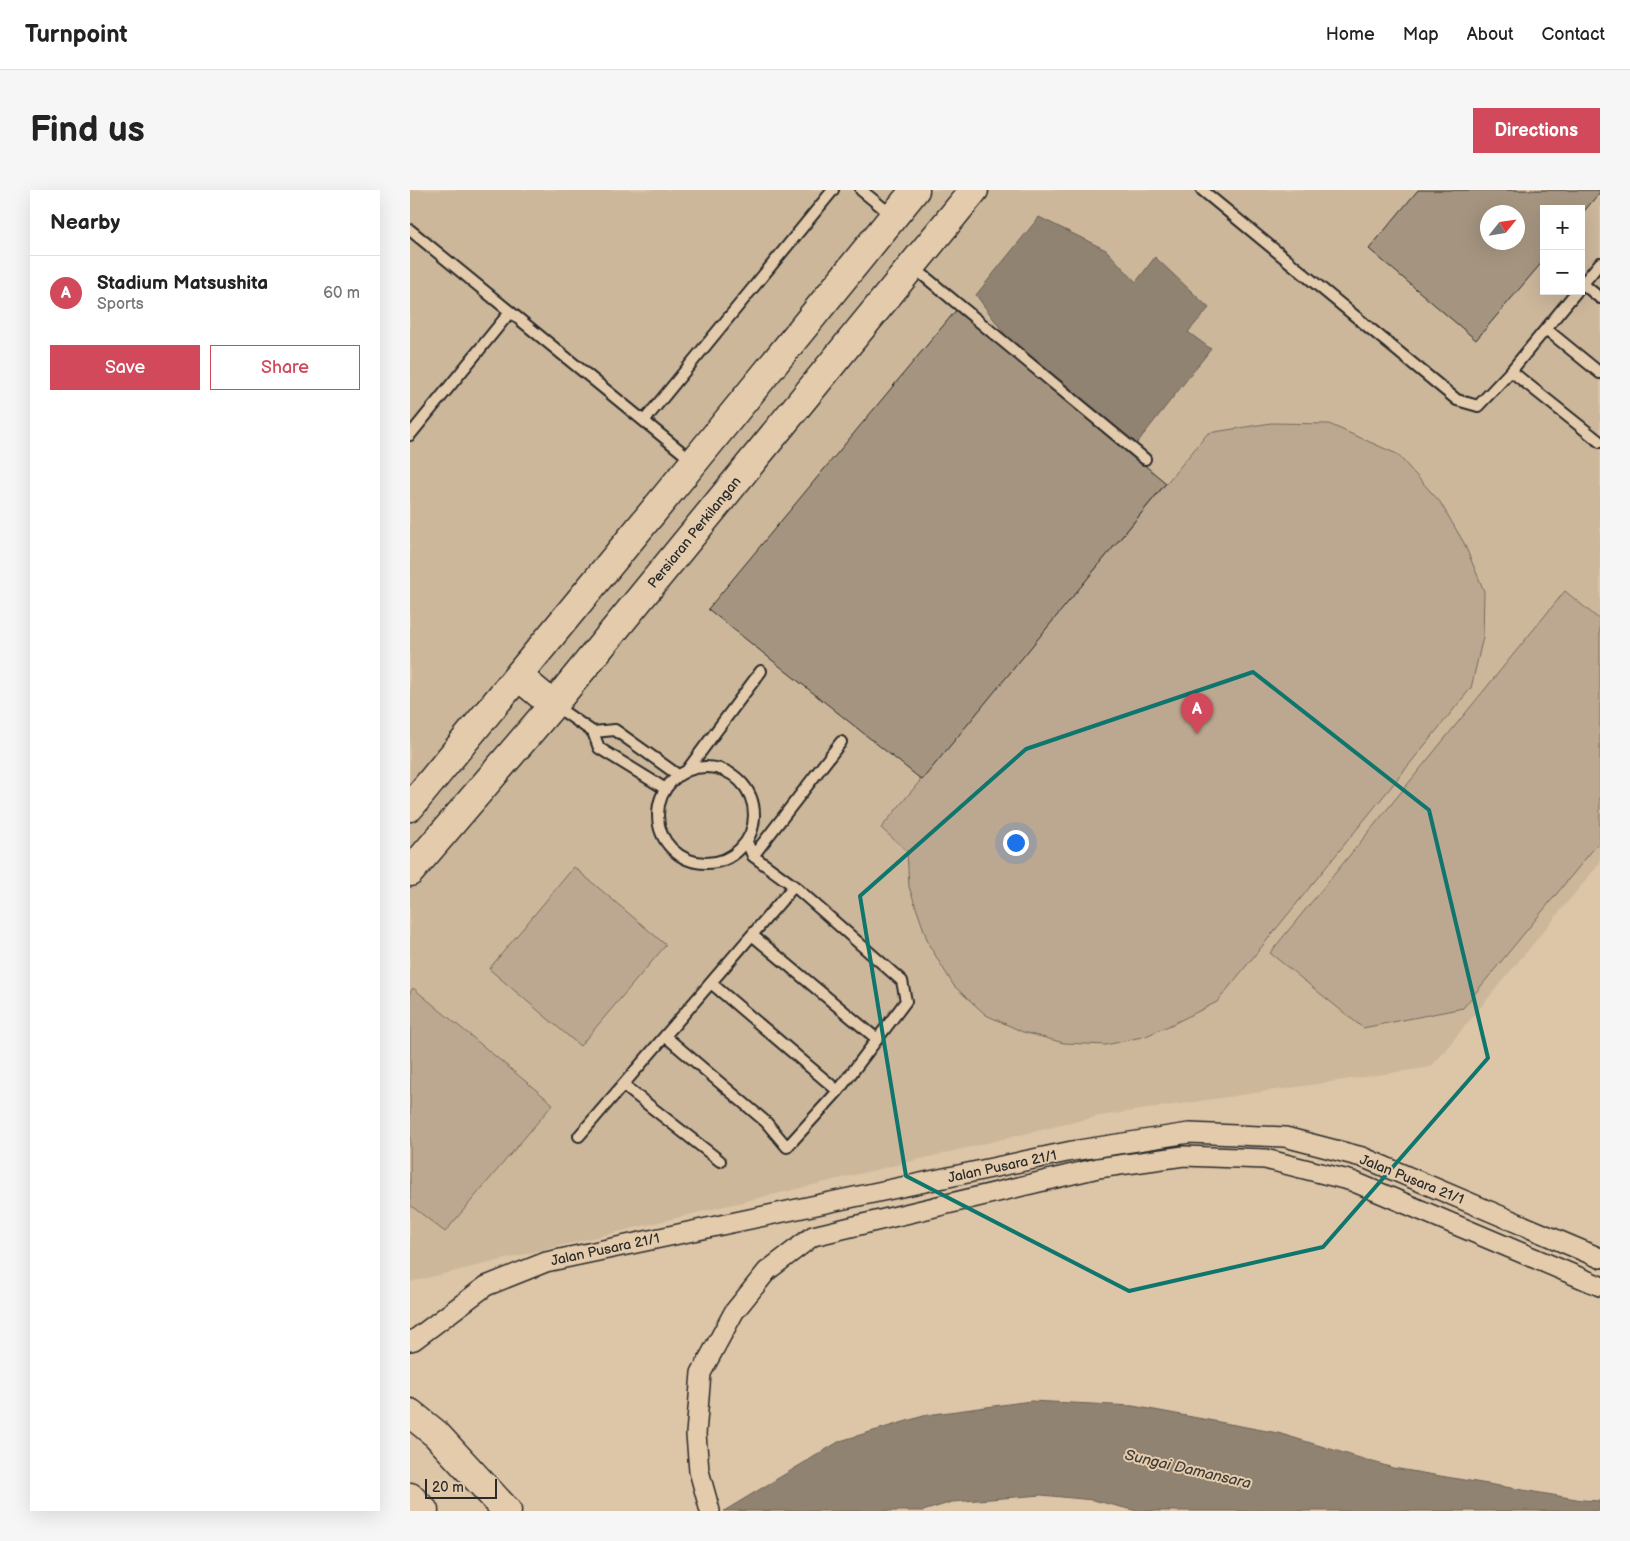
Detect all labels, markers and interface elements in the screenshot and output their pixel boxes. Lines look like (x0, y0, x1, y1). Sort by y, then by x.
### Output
text: Turnpoint (25, 20, 128, 49)
text: Home (1326, 24, 1375, 45)
text: Map (1403, 24, 1439, 45)
text: About (1467, 24, 1514, 45)
text: Contact (1542, 24, 1605, 45)
button: Directions (1473, 108, 1600, 153)
text: Find us (30, 109, 145, 152)
north arrow (1480, 205, 1525, 250)
map controls (1540, 205, 1585, 295)
button: + (1540, 205, 1585, 250)
text: Nearby (50, 210, 120, 235)
button: − (1540, 250, 1585, 295)
text: Stadium Matsushita (97, 272, 268, 295)
text: A (61, 284, 71, 303)
text: 60 m (323, 284, 360, 303)
text: Sports (97, 295, 144, 314)
button: Save (50, 345, 200, 390)
button: Share (210, 345, 360, 390)
street label: Persiaran Perkilangan (644, 473, 745, 592)
pin: A (1181, 693, 1213, 734)
your location (1003, 830, 1029, 856)
street label: Jalan Pusara 21/1 (946, 1147, 1058, 1186)
street label: Jalan Pusara 21/1 (1357, 1151, 1466, 1208)
street label: Jalan Pusara 21/1 (549, 1230, 661, 1269)
water label: Sungai Damansara (1123, 1446, 1253, 1493)
scale bar (425, 1476, 498, 1499)
text: 20 m (432, 1479, 464, 1496)

